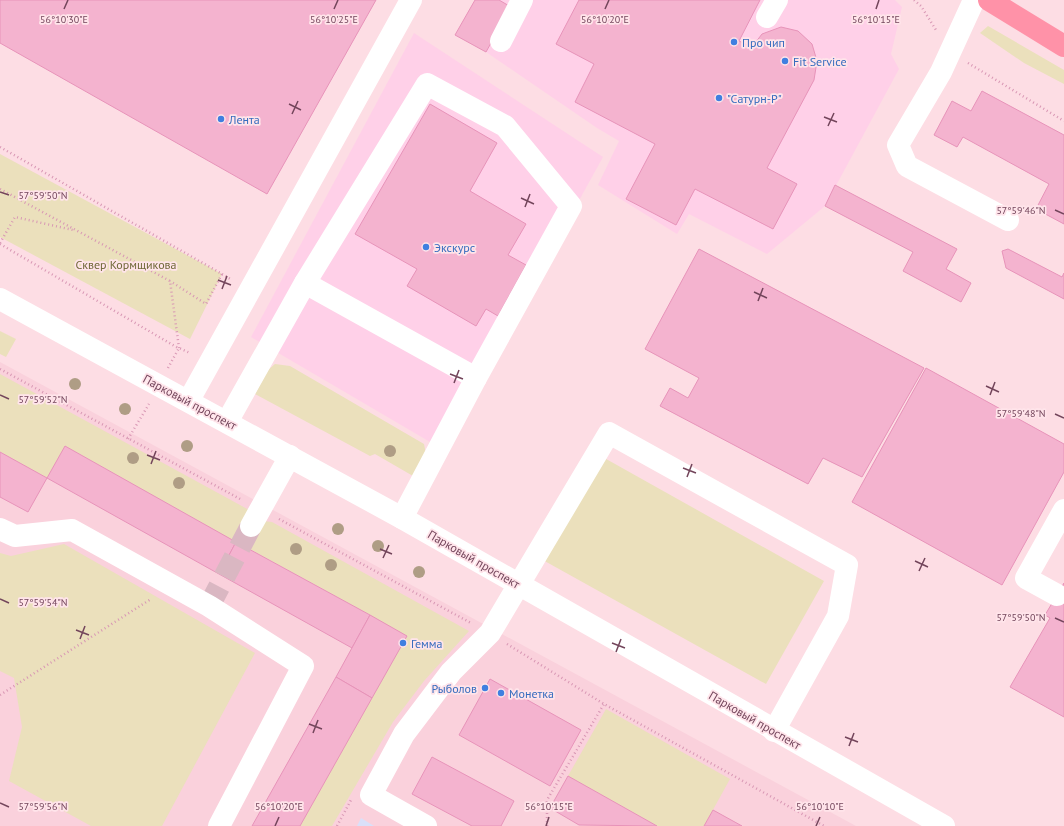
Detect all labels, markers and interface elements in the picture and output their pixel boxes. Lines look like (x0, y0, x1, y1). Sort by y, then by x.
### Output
text: 56°10'30"E (40, 13, 88, 26)
text: 56°10'25"E (310, 13, 358, 26)
text: 56°10'20"E (581, 13, 629, 26)
text: 56°10'15"E (852, 13, 900, 26)
place label: Про чип (742, 35, 785, 50)
marker: Про чип (729, 37, 739, 47)
place label: Fit Service (793, 54, 846, 69)
marker: Fit Service (780, 56, 790, 66)
place label: "Сатурн-Р" (727, 91, 782, 106)
marker: "Сатурн-Р" (714, 93, 724, 103)
place label: Лента (228, 112, 260, 127)
marker: Лента (216, 114, 226, 124)
text: 57°59'50"N (18, 189, 68, 202)
text: 57°59'46"N (996, 204, 1046, 217)
place label: Экскурс (434, 240, 476, 255)
marker: Экскурс (421, 242, 431, 252)
park label: Сквер Кормщикова (75, 257, 177, 272)
street label: Парковый проспект (141, 371, 240, 433)
text: 57°59'52"N (18, 393, 68, 406)
text: 57°59'48"N (996, 407, 1046, 420)
street label: Парковый проспект (425, 527, 523, 592)
text: 57°59'54"N (18, 596, 68, 609)
text: 57°59'50"N (996, 611, 1046, 624)
place label: Гемма (411, 636, 443, 651)
marker: Гемма (398, 638, 408, 648)
place label: Рыболов (432, 681, 477, 696)
marker: Рыболов (480, 683, 490, 693)
place label: Монетка (509, 686, 554, 701)
marker: Монетка (496, 688, 506, 698)
street label: Парковый проспект (706, 688, 804, 753)
text: 57°59'56"N (18, 800, 68, 813)
text: 56°10'20"E (255, 800, 303, 813)
text: 56°10'15"E (525, 800, 573, 813)
text: 56°10'10"E (796, 800, 844, 813)

